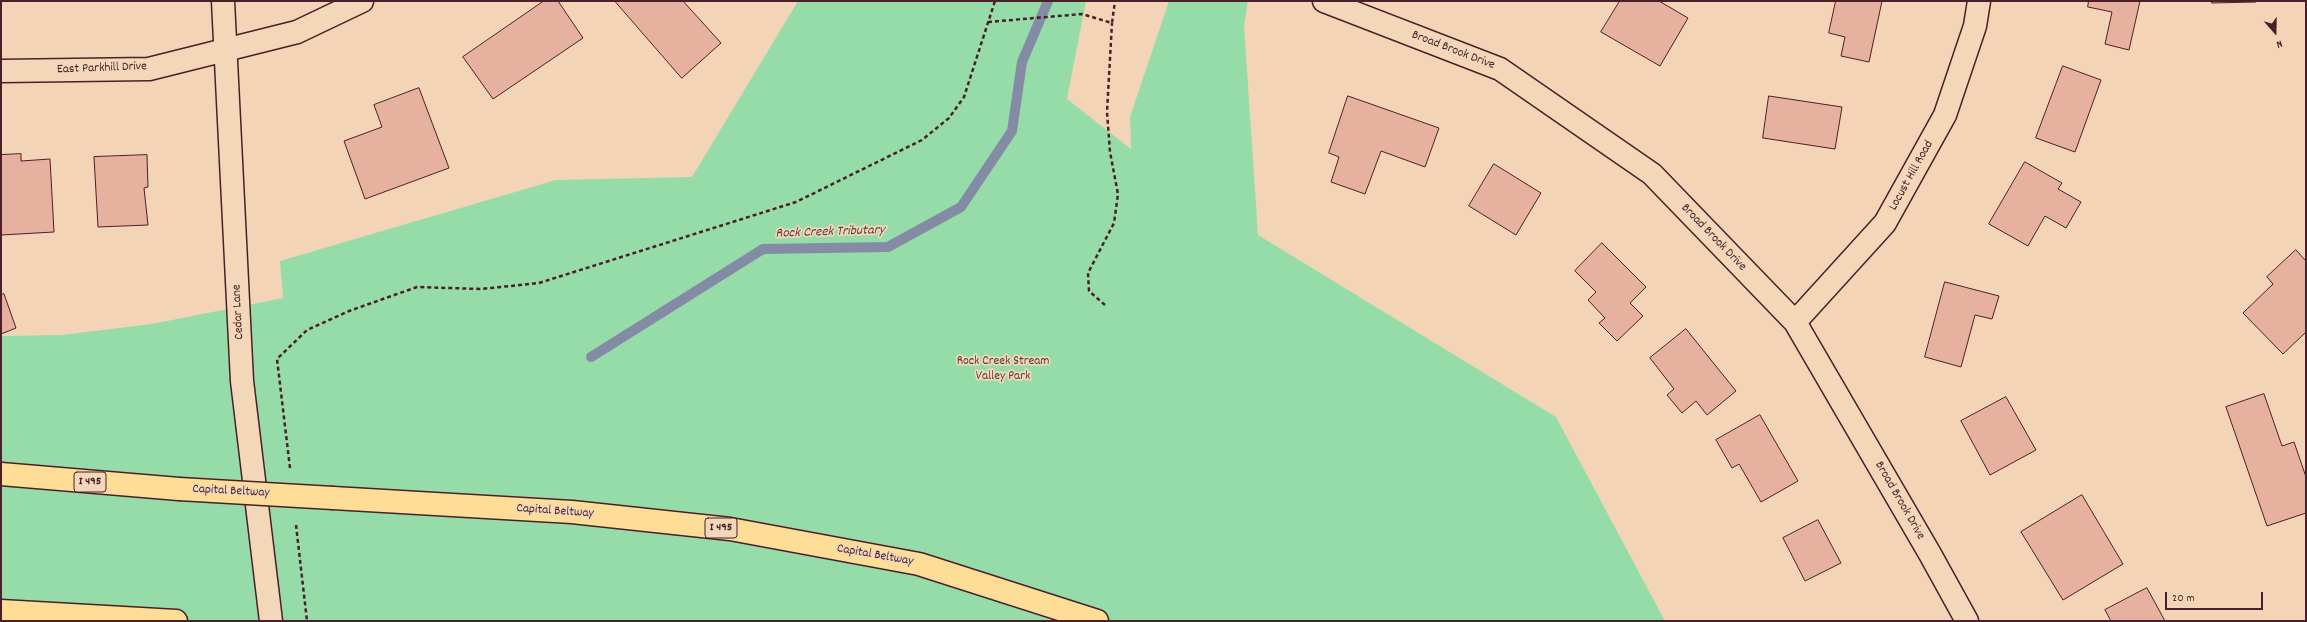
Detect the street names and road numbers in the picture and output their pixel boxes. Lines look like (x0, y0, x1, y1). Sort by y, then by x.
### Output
street label: Broad Brook Drive (1409, 28, 1497, 74)
street label: East Parkhill Drive (57, 60, 147, 78)
street label: Locust Hill Road (1886, 138, 1938, 214)
street label: Broad Brook Drive (1677, 201, 1749, 275)
street label: Cedar Lane (230, 284, 248, 340)
street label: Broad Brook Drive (1870, 459, 1928, 543)
road number: I 495 (74, 472, 106, 492)
street label: Capital Beltway (192, 482, 270, 502)
street label: Capital Beltway (516, 502, 594, 522)
road number: I 495 (705, 518, 737, 538)
street label: Capital Beltway (836, 542, 914, 570)

